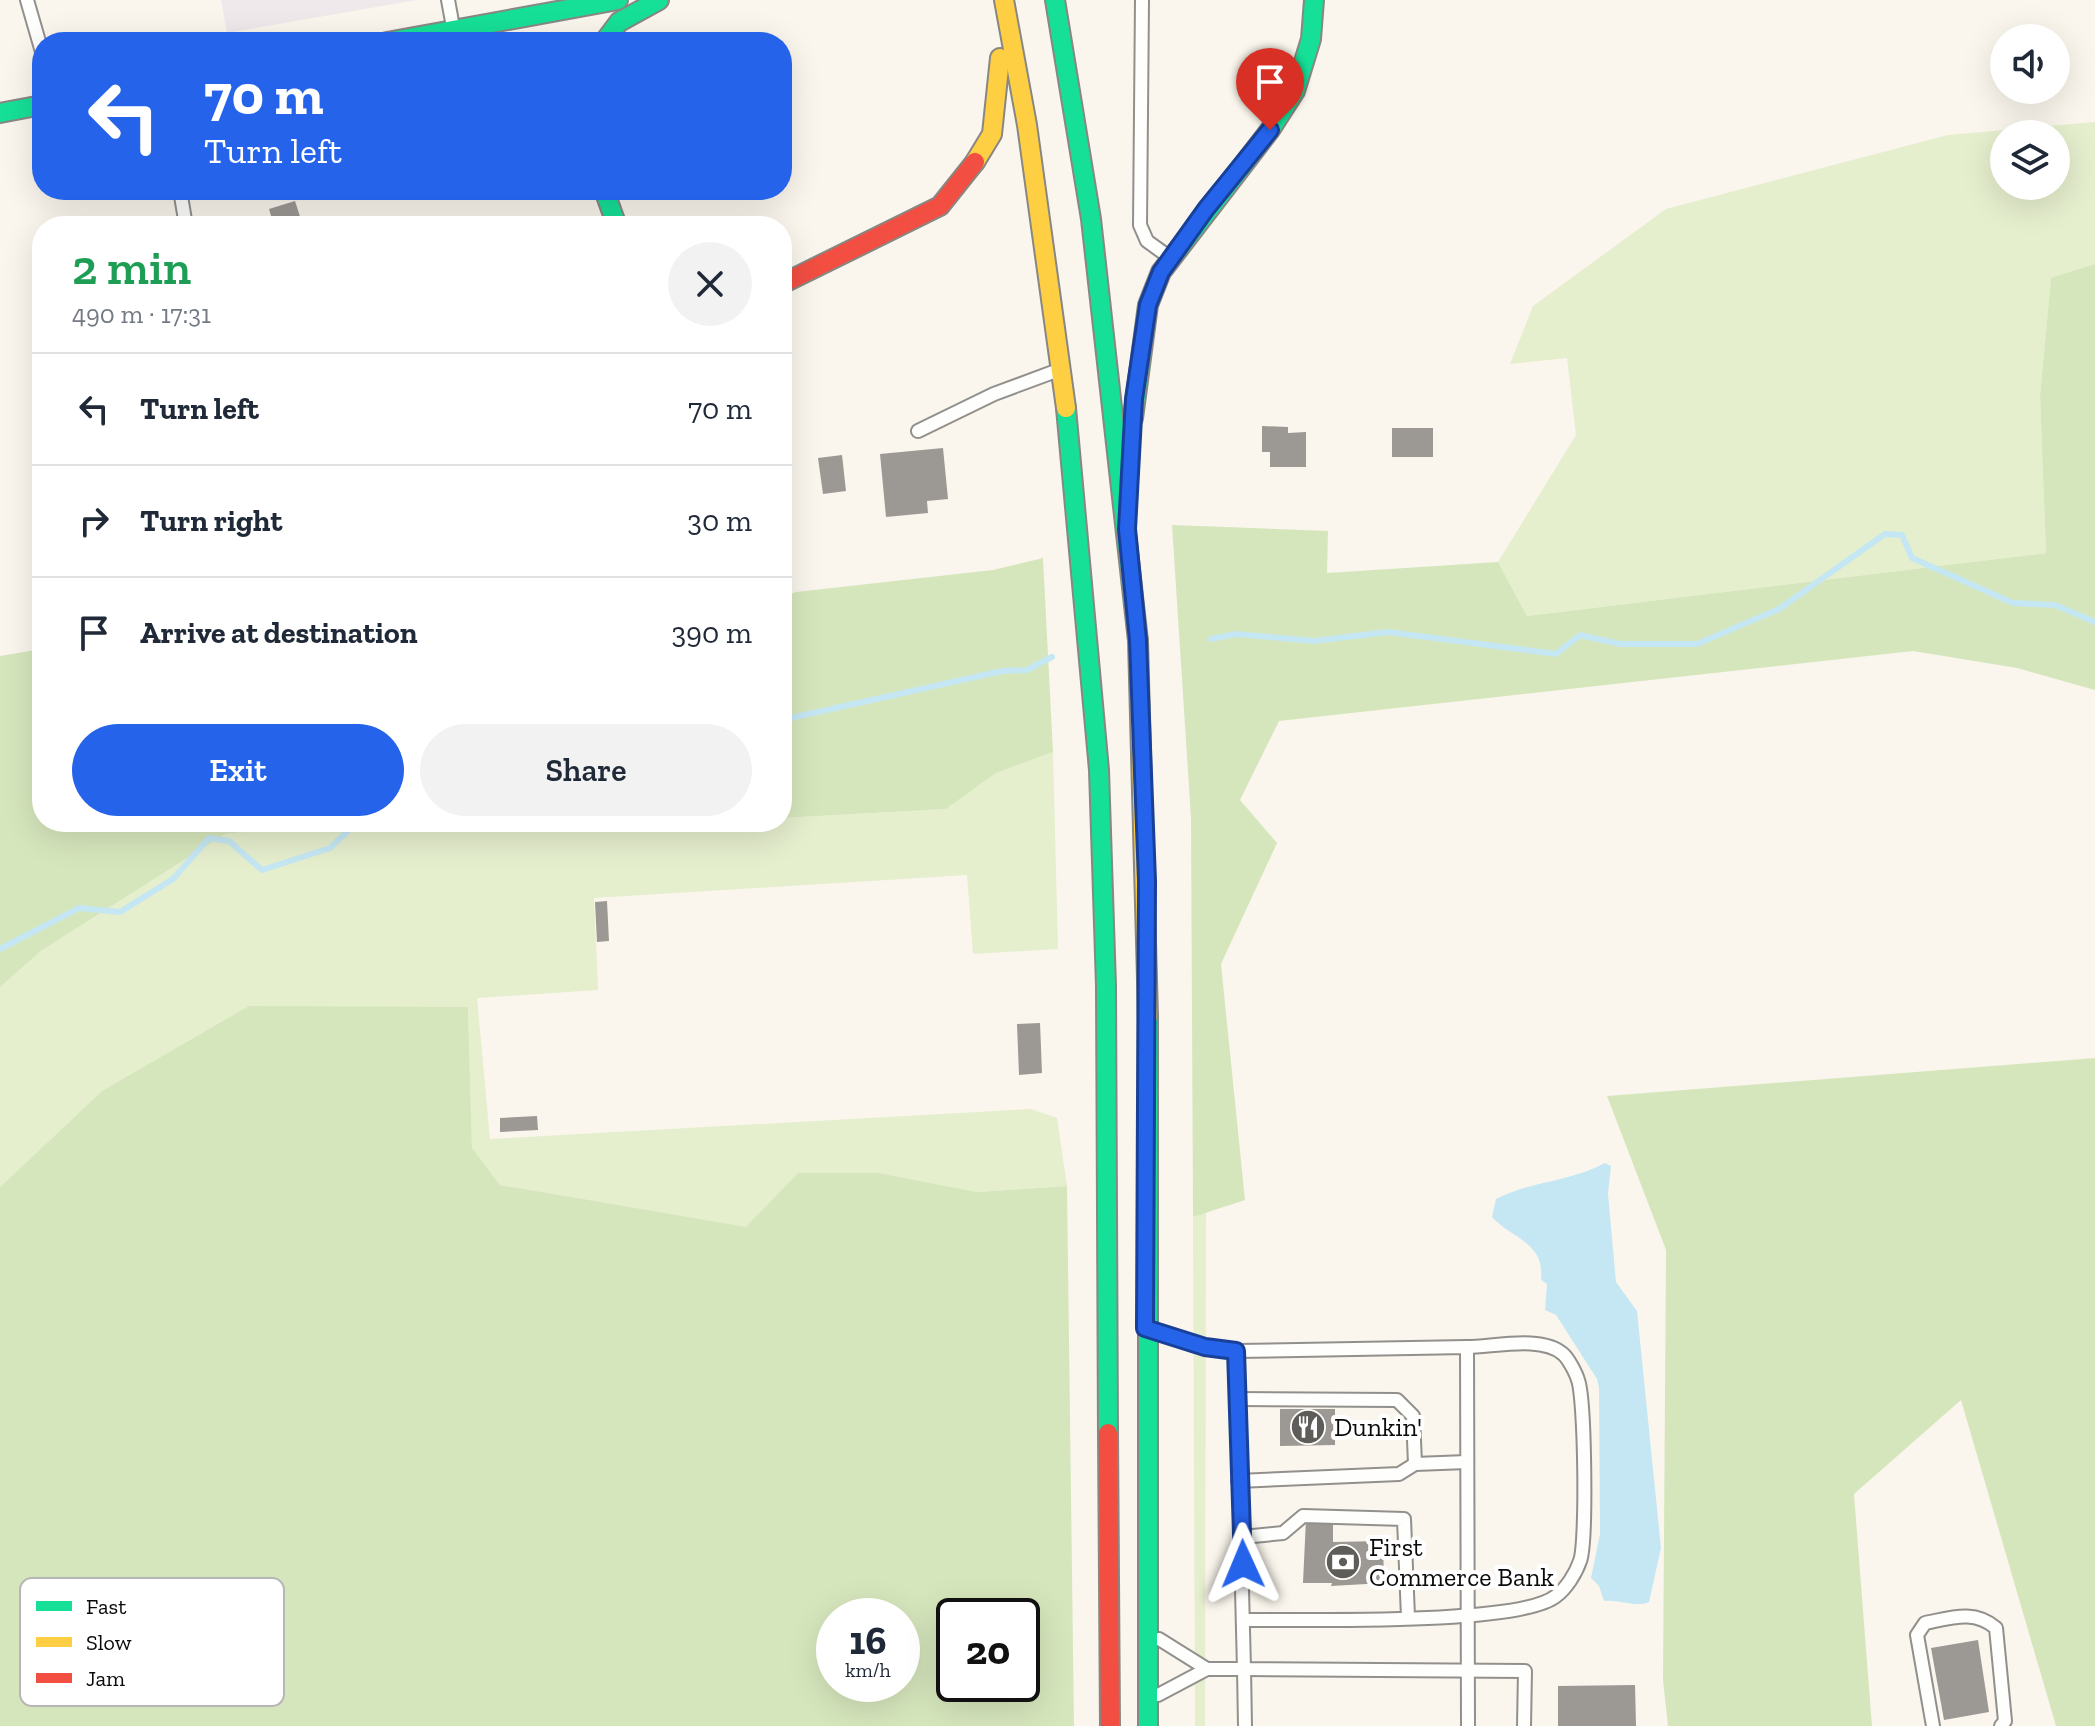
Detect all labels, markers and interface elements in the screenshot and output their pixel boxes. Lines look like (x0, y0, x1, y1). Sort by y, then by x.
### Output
map controls (1990, 24, 2070, 200)
button: sound (1990, 24, 2070, 104)
pin (1236, 48, 1304, 130)
icon: arrive (1248, 60, 1292, 104)
text: 70 m (204, 61, 324, 128)
icon: left (72, 64, 176, 168)
button: layers (1990, 120, 2070, 200)
text: Turn left (204, 129, 342, 172)
text: 2 min (72, 239, 191, 296)
button: close (668, 242, 752, 326)
text: 490 m · 17:31 (72, 298, 211, 330)
icon: left (72, 387, 116, 431)
text: Turn left (140, 391, 259, 427)
text: 70 m (688, 391, 752, 427)
icon: right (72, 499, 116, 543)
text: Turn right (140, 503, 282, 539)
text: 30 m (687, 503, 752, 539)
icon: arrive (72, 611, 116, 655)
text: Arrive at destination (140, 615, 417, 651)
text: 390 m (671, 615, 752, 651)
button: Exit (72, 724, 404, 816)
button: Share (420, 724, 752, 816)
restaurant icon: Dunkin' (1289, 1408, 1327, 1446)
place label: Dunkin' (1334, 1411, 1422, 1443)
position arrow (1201, 1522, 1285, 1606)
place label: First Commerce Bank (1369, 1531, 1554, 1593)
bank icon: First Commerce Bank (1324, 1543, 1362, 1581)
legend (20, 1578, 284, 1706)
text: Fast (86, 1593, 127, 1620)
speed limit sign: 20 (936, 1598, 1040, 1702)
text: 16 (849, 1616, 887, 1664)
text: Slow (86, 1629, 132, 1656)
text: km/h (845, 1658, 891, 1682)
text: Jam (86, 1665, 125, 1692)

